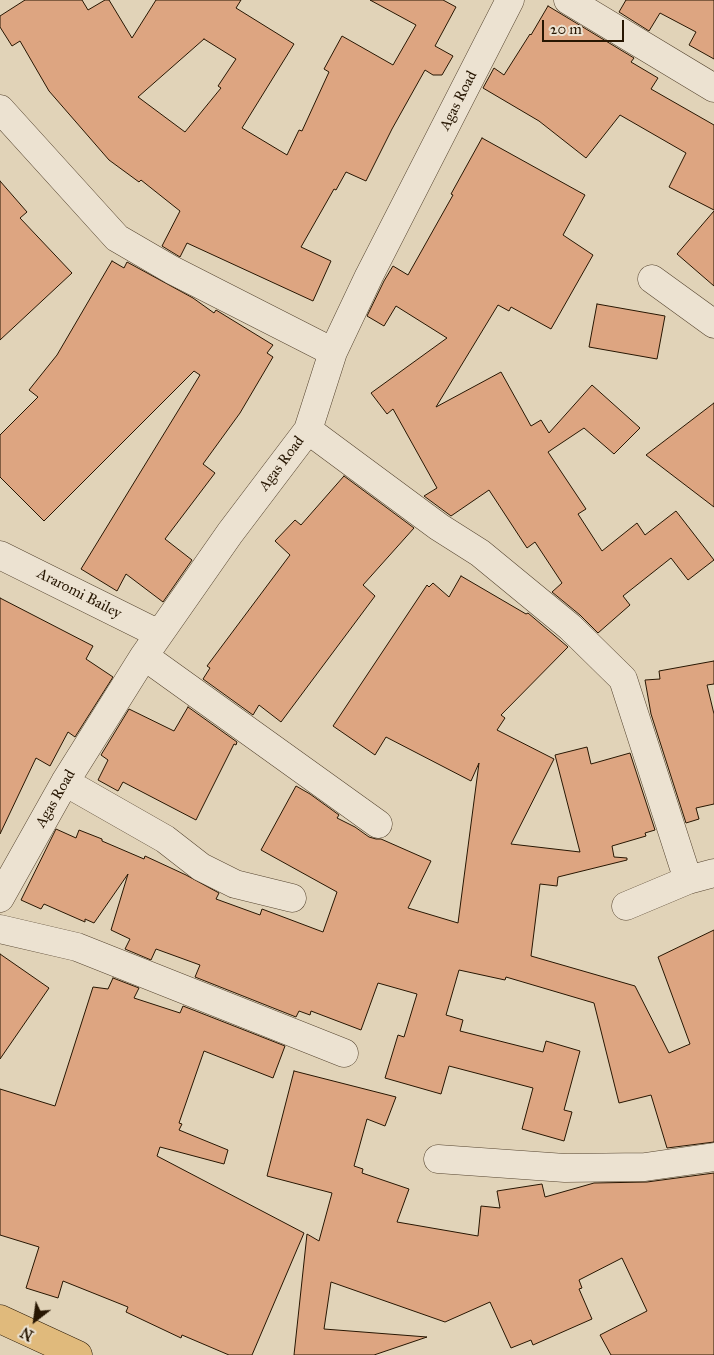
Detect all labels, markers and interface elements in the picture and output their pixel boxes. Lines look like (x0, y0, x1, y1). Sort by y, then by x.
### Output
scale bar (544, 10, 626, 42)
text: 20 m (550, 20, 582, 38)
street label: Agas Road (436, 68, 482, 134)
street label: Agas Road (256, 433, 308, 495)
street label: Araromi Bailey (34, 565, 124, 623)
street label: Agas Road (32, 767, 80, 831)
north arrow (10, 1295, 60, 1345)
text: N (18, 1323, 37, 1344)

